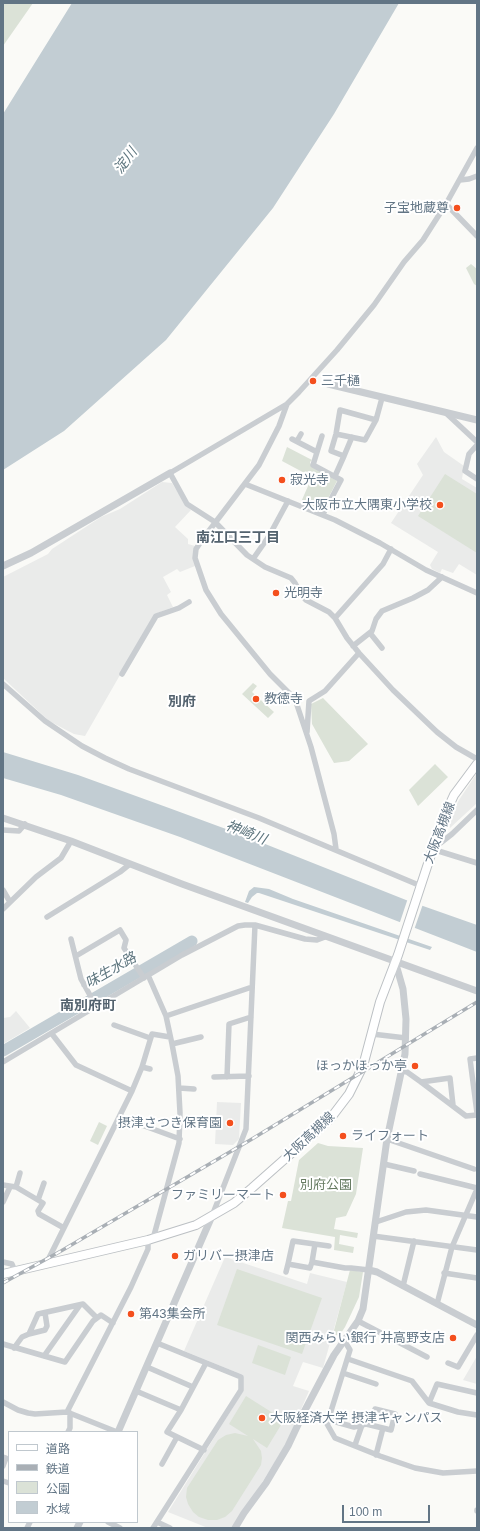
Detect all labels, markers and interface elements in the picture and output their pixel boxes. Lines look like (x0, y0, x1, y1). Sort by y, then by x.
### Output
water label: 淀川 (111, 145, 141, 177)
place label: 子宝地蔵尊 (384, 200, 449, 216)
marker: 子宝地蔵尊 (452, 203, 462, 213)
place label: 三千樋 (321, 373, 360, 389)
marker: 三千樋 (308, 376, 318, 386)
place label: 寂光寺 (290, 472, 329, 488)
marker: 寂光寺 (277, 475, 287, 485)
place label: 大阪市立大隅東小学校 (302, 497, 432, 513)
marker: 大阪市立大隅東小学校 (435, 500, 445, 510)
district label: 南江口三丁目 (196, 530, 280, 546)
place label: 光明寺 (284, 585, 323, 601)
marker: 光明寺 (271, 588, 281, 598)
place label: 教徳寺 (264, 691, 303, 707)
district label: 別府 (168, 694, 196, 710)
marker: 教徳寺 (251, 694, 261, 704)
street label: 大阪高槻線 (421, 800, 459, 866)
water label: 神崎川 (223, 818, 269, 848)
water label: 味生水路 (83, 950, 139, 992)
district label: 南別府町 (60, 998, 116, 1014)
place label: ほっかほっか亭 (316, 1058, 407, 1074)
marker: ほっかほっか亭 (410, 1061, 420, 1071)
street label: 大阪高槻線 (280, 1109, 338, 1165)
place label: 摂津さつき保育園 (118, 1115, 222, 1131)
marker: 摂津さつき保育園 (225, 1118, 235, 1128)
place label: ライフォート (351, 1128, 429, 1144)
marker: ライフォート (338, 1131, 348, 1141)
park label: 別府公園 (300, 1177, 352, 1193)
place label: ファミリーマート (171, 1187, 275, 1203)
marker: ファミリーマート (278, 1190, 288, 1200)
place label: ガリバー摂津店 (183, 1248, 274, 1264)
marker: ガリバー摂津店 (170, 1251, 180, 1261)
place label: 第43集会所 (139, 1306, 205, 1322)
marker: 第43集会所 (126, 1309, 136, 1319)
place label: 関西みらい銀行 井高野支店 (285, 1330, 445, 1346)
marker: 関西みらい銀行 井高野支店 (448, 1333, 458, 1343)
place label: 大阪経済大学 摂津キャンパス (270, 1410, 443, 1426)
marker: 大阪経済大学 摂津キャンパス (257, 1413, 267, 1423)
legend (8, 1431, 138, 1523)
text: 道路 (46, 1442, 70, 1456)
text: 鉄道 (46, 1462, 70, 1476)
text: 公園 (46, 1482, 70, 1496)
scale bar (344, 1497, 432, 1523)
text: 水域 (46, 1502, 70, 1516)
text: 100 m (349, 1505, 382, 1519)

